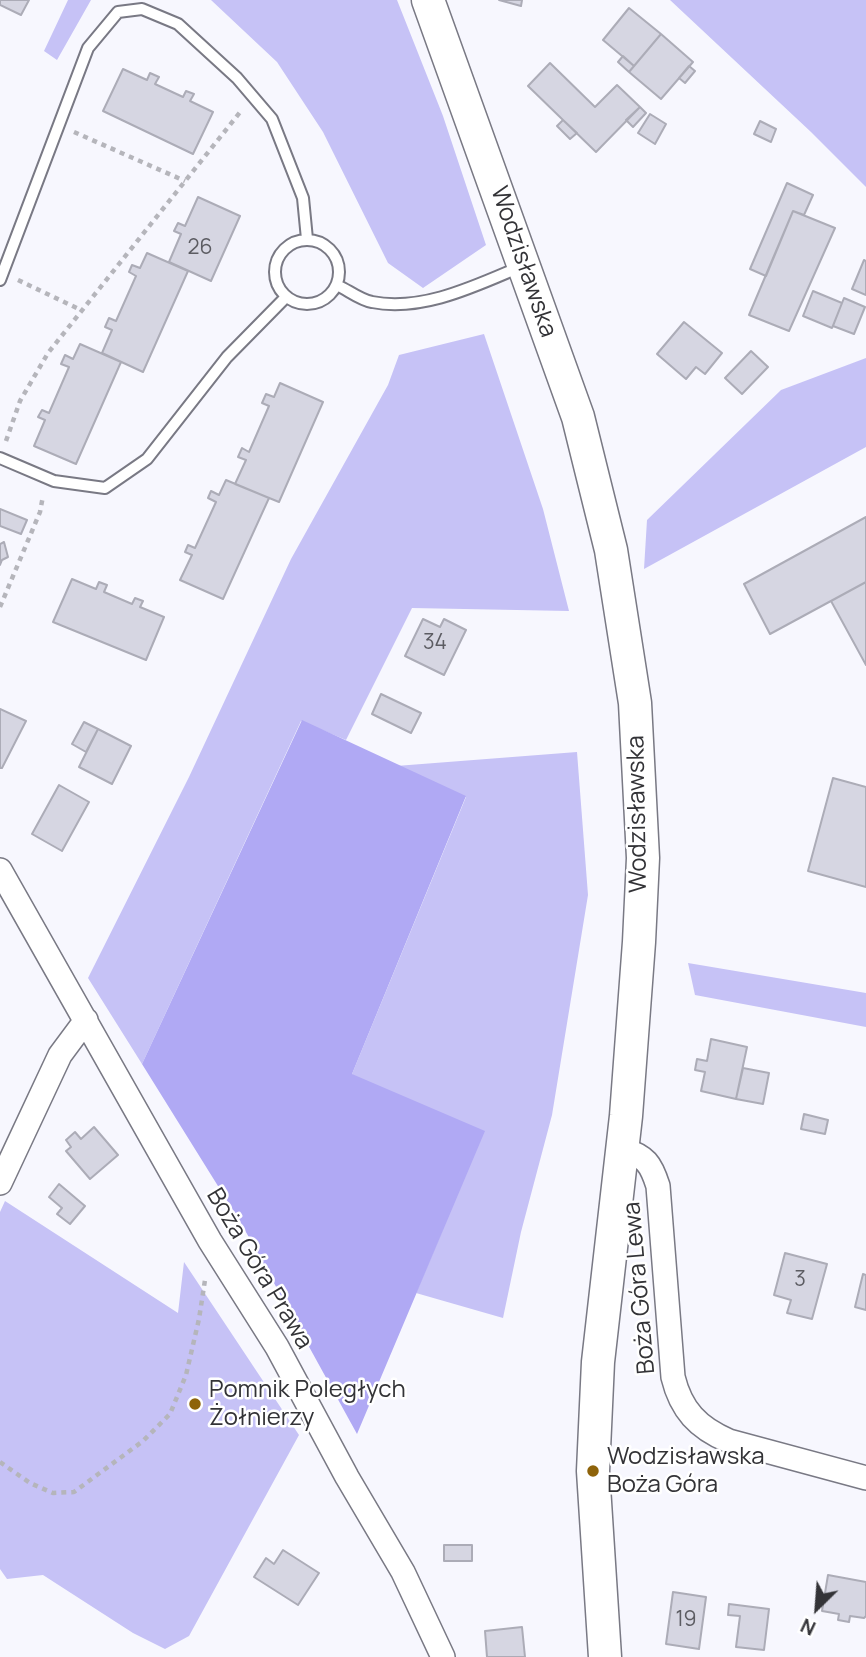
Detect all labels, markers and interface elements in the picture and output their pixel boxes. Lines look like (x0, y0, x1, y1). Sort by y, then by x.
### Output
street label: Wodzisławska (484, 183, 562, 341)
house number: 26 (187, 235, 213, 261)
house number: 34 (423, 630, 447, 656)
street label: Wodzisławska (622, 735, 654, 893)
street label: Boża Góra Prawa (200, 1183, 318, 1355)
street label: Boża Góra Lewa (618, 1201, 662, 1375)
house number: 3 (794, 1267, 806, 1293)
place label: Pomnik Poległych Żołnierzy (209, 1376, 406, 1432)
marker: Pomnik Poległych Żołnierzy (187, 1396, 203, 1412)
place label: Wodzisławska Boża Góra (607, 1443, 765, 1499)
marker: Wodzisławska Boża Góra (585, 1463, 601, 1479)
north arrow (782, 1573, 852, 1643)
house number: 19 (675, 1607, 697, 1633)
text: N (796, 1612, 820, 1642)

